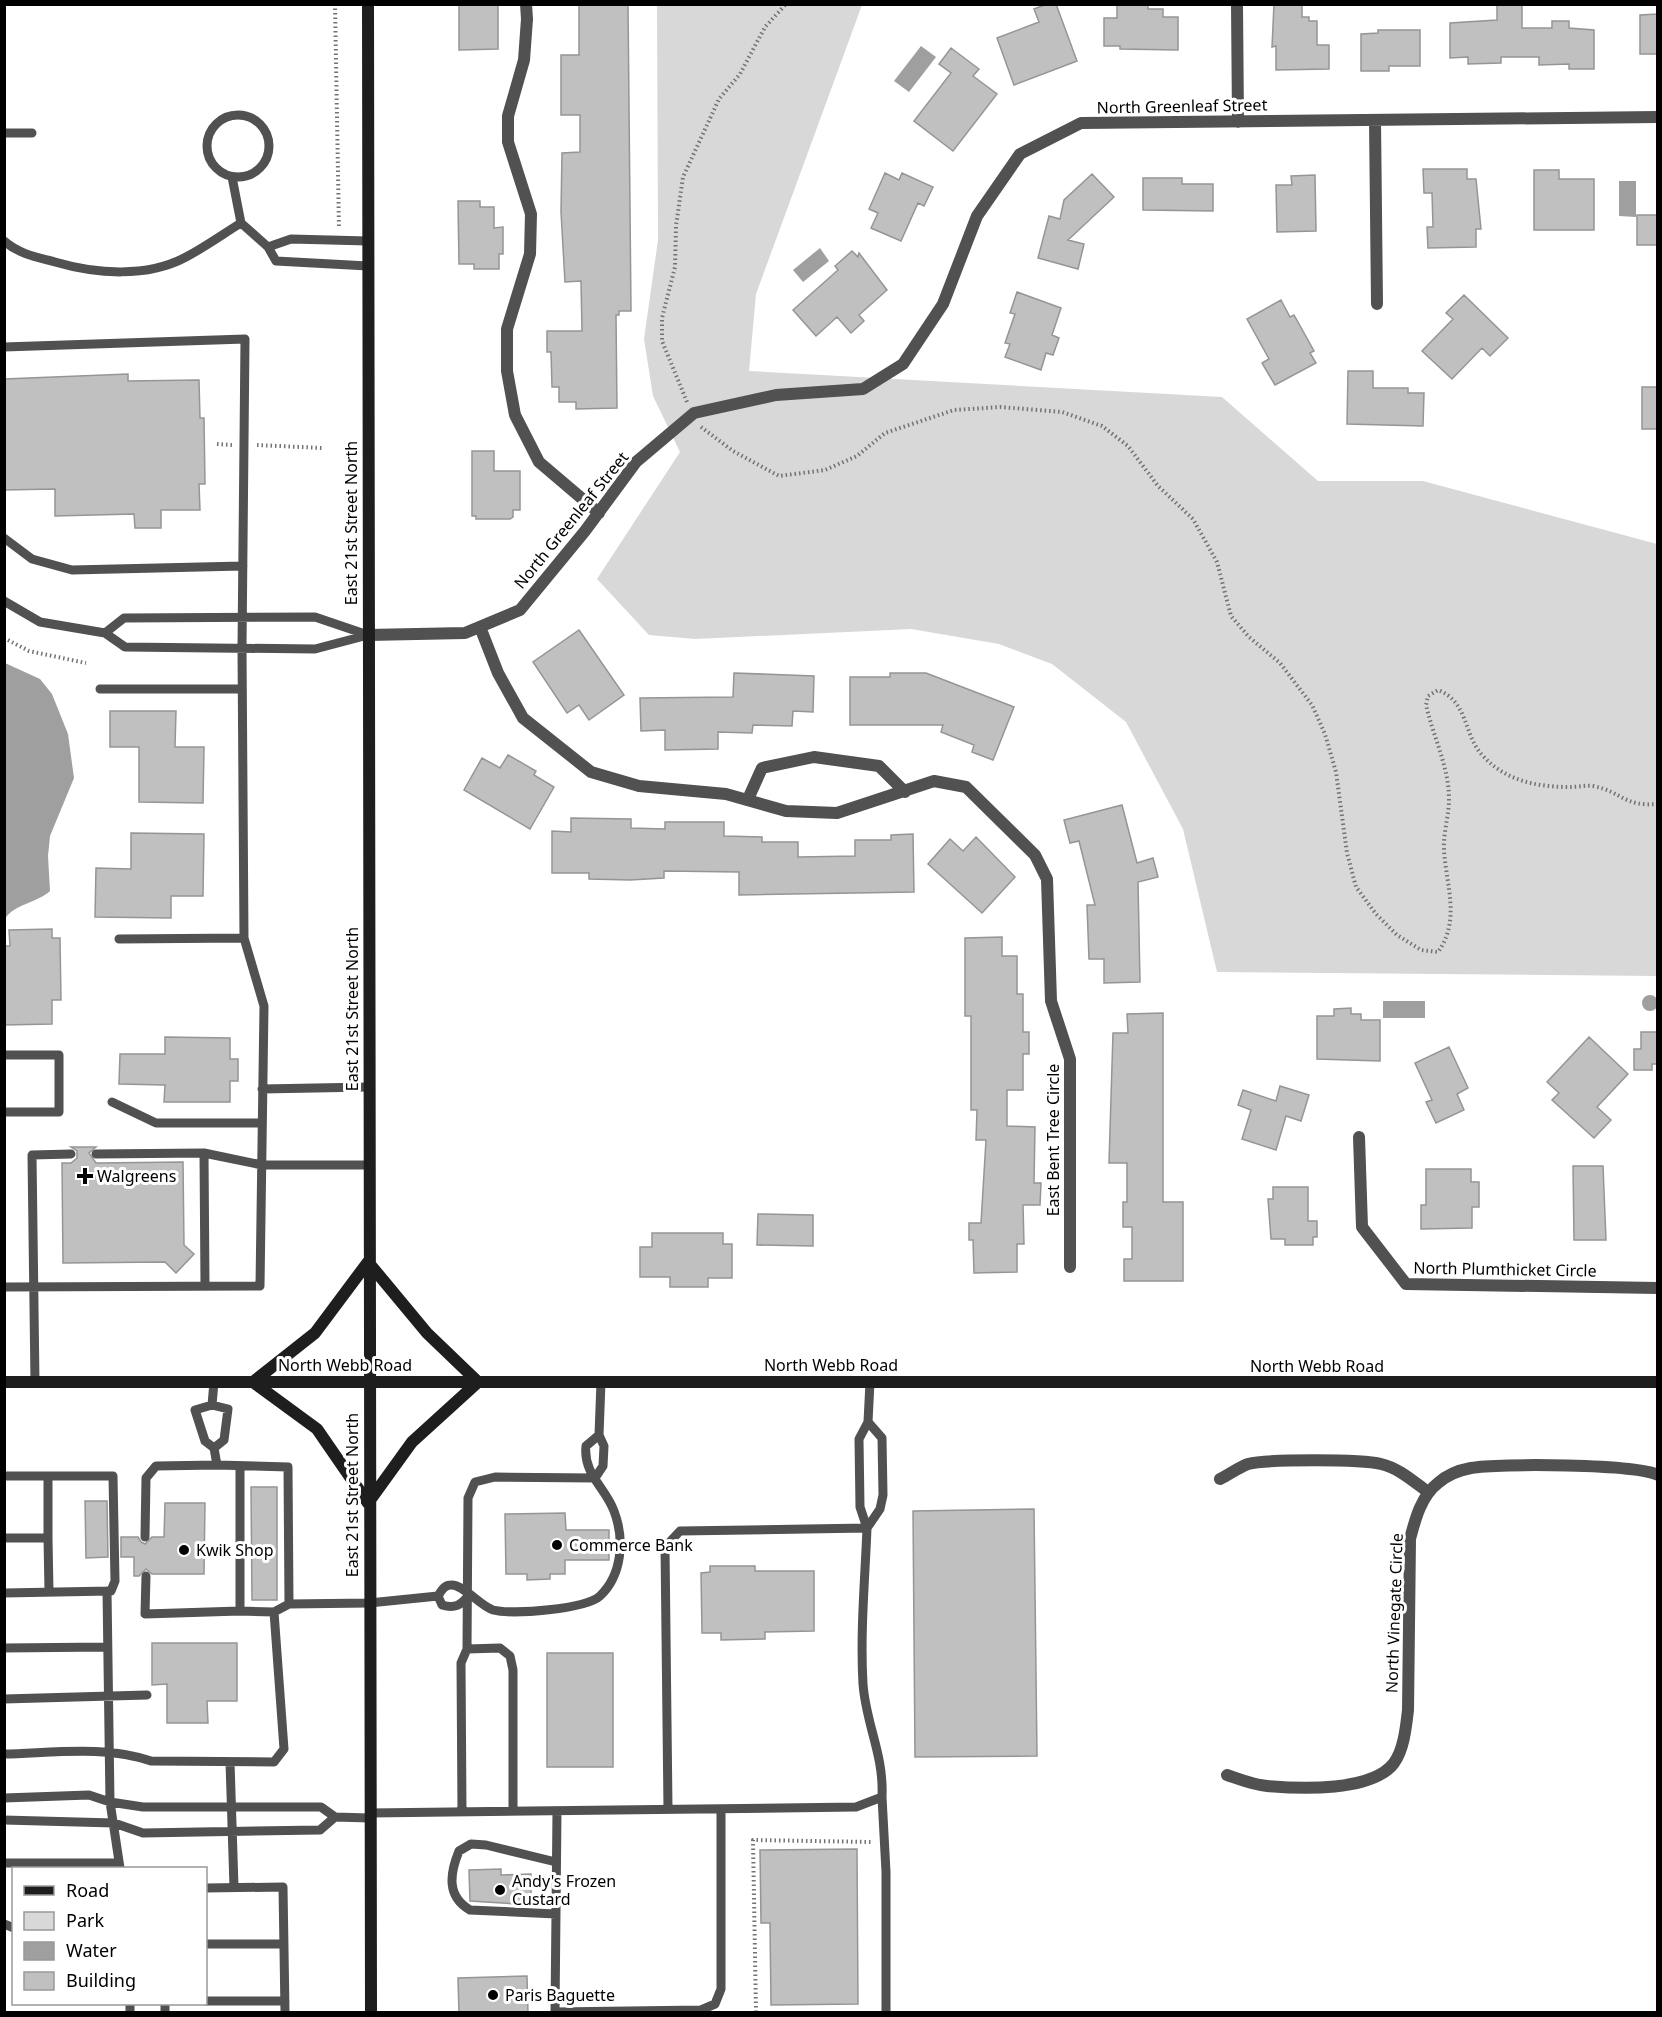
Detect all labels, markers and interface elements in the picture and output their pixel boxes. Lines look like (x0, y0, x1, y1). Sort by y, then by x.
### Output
street label: North Greenleaf Street (1097, 94, 1268, 118)
street label: East 21st Street North (340, 441, 362, 605)
street label: North Greenleaf Street (509, 447, 633, 593)
street label: East 21st Street North (341, 927, 363, 1091)
street label: East Bent Tree Circle (1042, 1064, 1064, 1216)
place label: Walgreens (97, 1165, 176, 1187)
marker: Walgreens (78, 1169, 92, 1183)
street label: North Plumthicket Circle (1413, 1256, 1597, 1282)
street label: North Webb Road (278, 1354, 412, 1376)
street label: North Webb Road (764, 1354, 898, 1376)
street label: North Webb Road (1250, 1355, 1384, 1377)
street label: East 21st Street North (341, 1413, 363, 1577)
street label: North Vinegate Circle (1380, 1533, 1408, 1693)
place label: Commerce Bank (569, 1534, 693, 1556)
marker: Commerce Bank (550, 1538, 564, 1552)
place label: Kwik Shop (196, 1539, 274, 1561)
marker: Kwik Shop (177, 1543, 191, 1557)
legend (12, 1867, 207, 2005)
place label: Andy's Frozen Custard (512, 1870, 616, 1910)
text: Road (66, 1878, 109, 1902)
marker: Andy's Frozen Custard (493, 1883, 507, 1897)
text: Park (66, 1908, 104, 1932)
text: Water (66, 1938, 117, 1962)
text: Building (66, 1968, 136, 1992)
place label: Paris Baguette (505, 1984, 615, 2006)
marker: Paris Baguette (486, 1988, 500, 2002)

